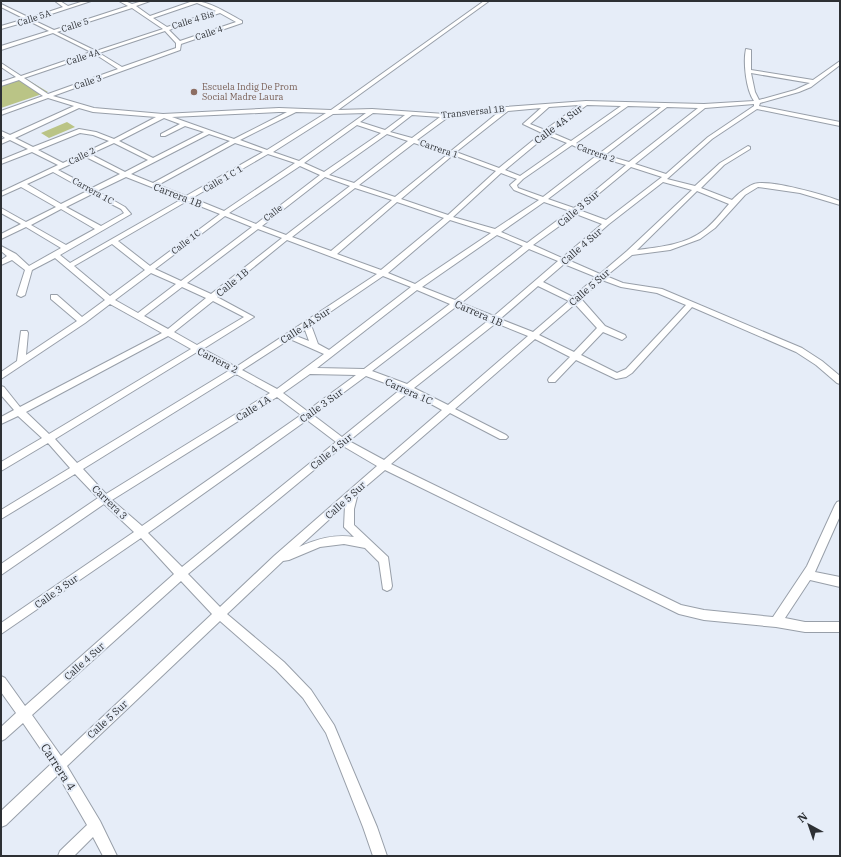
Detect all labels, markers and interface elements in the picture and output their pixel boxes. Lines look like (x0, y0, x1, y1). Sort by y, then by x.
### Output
street label: Calle 5A (16, 7, 53, 28)
street label: Calle 4 Bis (171, 8, 215, 32)
street label: Calle 5 (60, 15, 90, 34)
street label: Calle 4 (194, 23, 224, 43)
street label: Calle 4A (65, 46, 102, 67)
street label: Calle 3 (73, 72, 103, 91)
place label: Escuela Indig De Prom Social Madre Laura (202, 81, 298, 102)
marker: Escuela Indig De Prom Social Madre Laura (189, 87, 199, 97)
street label: Calle 4A Sur (532, 102, 586, 147)
street label: Transversal 1B (441, 103, 505, 120)
street label: Carrera 1 (419, 137, 460, 160)
street label: Carrera 2 (576, 141, 617, 165)
street label: Calle 2 (67, 144, 97, 167)
street label: Calle 1 C 1 (201, 163, 244, 194)
street label: Carrera 1C (71, 175, 116, 207)
street label: Carrera 1B (152, 180, 204, 211)
street label: Calle 3 Sur (555, 187, 602, 230)
street label: Calle (261, 202, 284, 223)
street label: Calle 4 Sur (558, 225, 605, 268)
street label: Calle 1C (169, 227, 203, 256)
street label: Calle 1B (213, 265, 251, 299)
street label: Calle 5 Sur (566, 266, 613, 309)
street label: Carrera 1B (453, 298, 505, 330)
street label: Calle 4A Sur (278, 304, 333, 346)
street label: Carrera 2 (195, 345, 240, 376)
street label: Carrera 1C (383, 375, 435, 408)
street label: Calle 3 Sur (297, 385, 346, 425)
street label: Calle 1A (234, 393, 273, 424)
street label: Calle 4 Sur (308, 430, 355, 472)
street label: Calle 5 Sur (322, 478, 369, 522)
street label: Carrera 3 (89, 482, 130, 522)
street label: Calle 3 Sur (32, 571, 81, 611)
street label: Calle 4 Sur (61, 639, 108, 683)
street label: Calle 5 Sur (84, 697, 131, 741)
street label: Carrera 4 (38, 740, 79, 793)
north arrow (789, 805, 829, 845)
text: N (795, 809, 811, 825)

